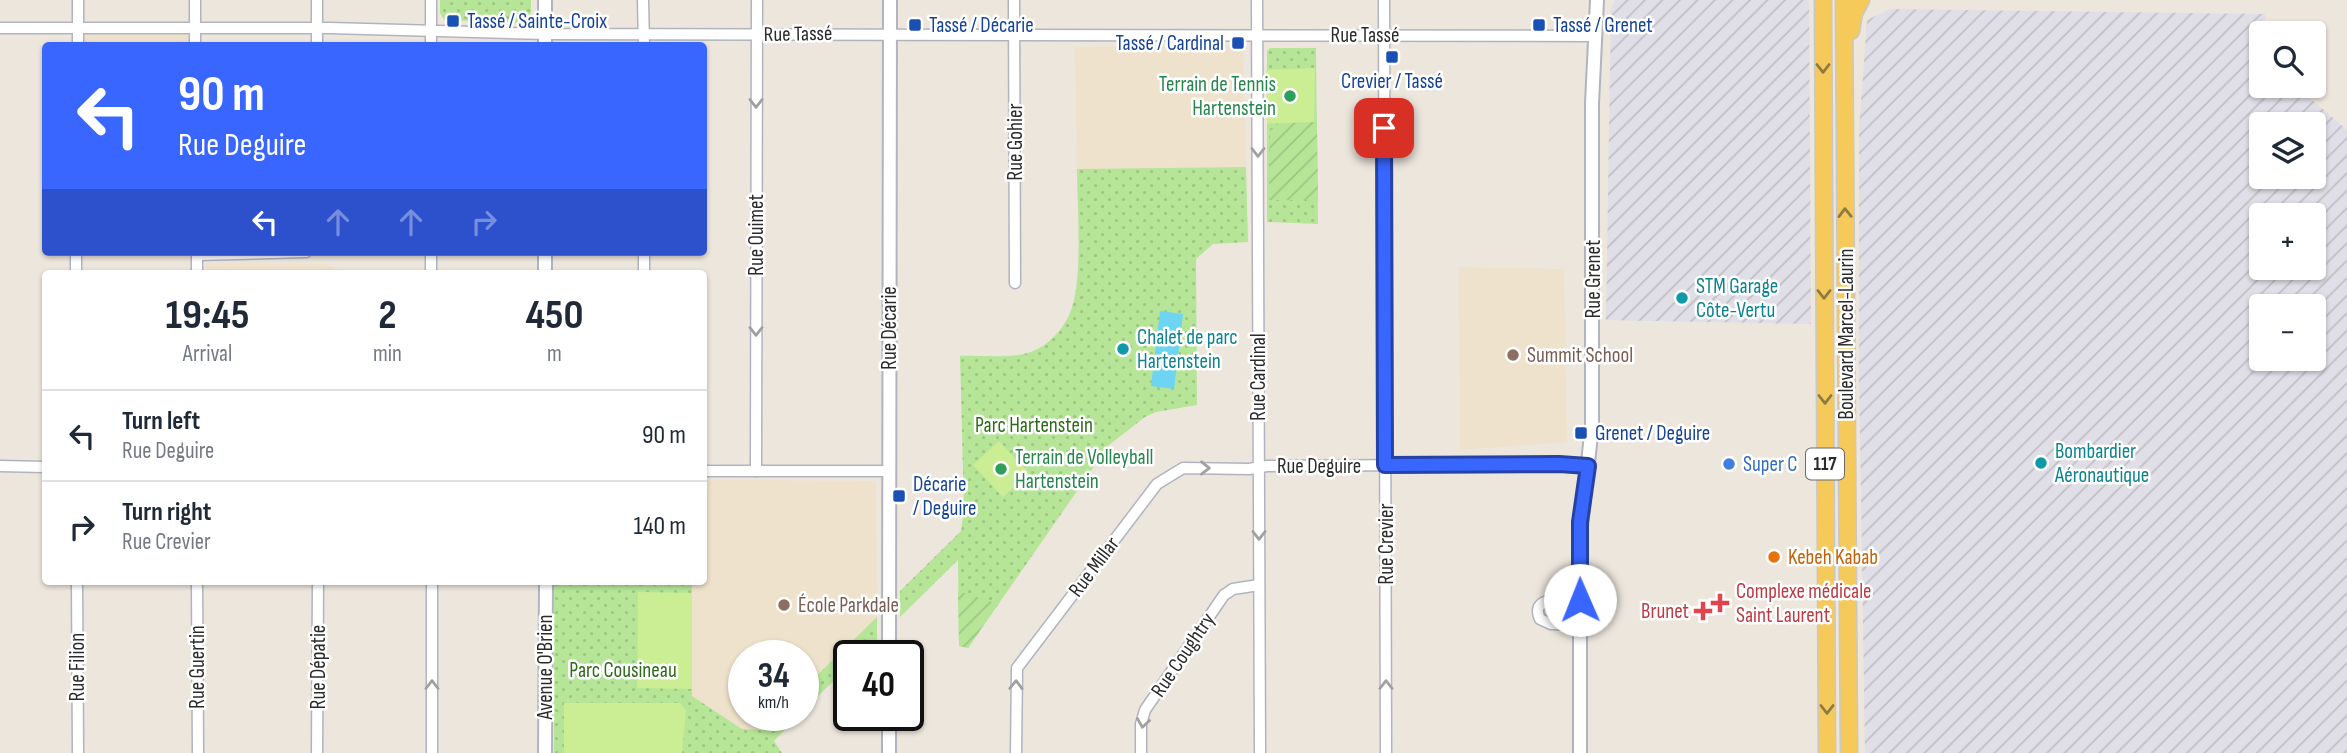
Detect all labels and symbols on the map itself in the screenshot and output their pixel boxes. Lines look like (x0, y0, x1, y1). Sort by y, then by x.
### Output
place label: Tassé / Sainte-Croix (467, 9, 607, 34)
marker: Tassé / Sainte-Croix (445, 13, 461, 29)
place label: Tassé / Décarie (929, 13, 1034, 38)
place label: Tassé / Grenet (1553, 13, 1653, 38)
marker: Tassé / Décarie (907, 17, 923, 33)
marker: Tassé / Grenet (1531, 17, 1547, 33)
street label: Rue Tassé (763, 21, 833, 47)
street label: Rue Tassé (1331, 23, 1399, 48)
place label: Tassé / Cardinal (1115, 31, 1224, 56)
marker: Tassé / Cardinal (1230, 35, 1246, 51)
marker: Crevier / Tassé (1384, 49, 1400, 65)
one-way arrow (1815, 63, 1831, 74)
place label: Crevier / Tassé (1341, 69, 1443, 94)
place label: Terrain de Tennis Hartenstein (1159, 72, 1276, 121)
marker: Terrain de Tennis Hartenstein (1282, 88, 1298, 104)
one-way arrow (748, 98, 764, 109)
pin (1354, 98, 1414, 158)
street label: Rue Gohier (1003, 104, 1028, 180)
one-way arrow (1250, 147, 1265, 158)
street label: Rue Ouimet (744, 194, 769, 276)
one-way arrow (1837, 208, 1853, 218)
street label: Rue Grenet (1581, 240, 1606, 318)
street label: Boulevard Marcel-Laurin (1834, 249, 1859, 419)
place label: STM Garage Côte-Vertu (1696, 274, 1778, 323)
street label: Rue Décarie (877, 286, 902, 370)
one-way arrow (1816, 289, 1832, 299)
marker: STM Garage Côte-Vertu (1674, 290, 1690, 306)
place label: Chalet de parc Hartenstein (1137, 325, 1238, 374)
one-way arrow (748, 326, 764, 336)
street label: Rue Cardinal (1246, 333, 1271, 421)
marker: Chalet de parc Hartenstein (1115, 341, 1131, 357)
place label: Summit School (1527, 343, 1633, 368)
marker: Summit School (1505, 347, 1521, 363)
one-way arrow (1817, 394, 1833, 404)
park label: Parc Hartenstein (975, 413, 1093, 438)
place label: Grenet / Deguire (1595, 421, 1710, 446)
marker: Grenet / Deguire (1573, 425, 1589, 441)
place label: Bombardier Aéronautique (2054, 439, 2149, 488)
place label: Terrain de Volleyball Hartenstein (1015, 445, 1153, 494)
road number: 117 (1806, 449, 1844, 480)
place label: Super C (1743, 452, 1797, 477)
street label: Rue Deguire (1277, 454, 1361, 479)
marker: Bombardier Aéronautique (2033, 455, 2049, 471)
marker: Super C (1721, 456, 1737, 472)
one-way arrow (1200, 460, 1211, 476)
marker: Terrain de Volleyball Hartenstein (993, 461, 1009, 477)
place label: Décarie / Deguire (913, 472, 976, 521)
marker: Décarie / Deguire (891, 488, 907, 504)
street label: Rue Crevier (1374, 504, 1399, 584)
one-way arrow (1251, 531, 1267, 541)
street label: Rue Millar (1063, 532, 1125, 602)
place label: Kebeh Kabab (1788, 545, 1878, 570)
marker: Kebeh Kabab (1766, 549, 1782, 565)
position arrow (1543, 563, 1617, 637)
place label: Complexe médicale Saint Laurent (1736, 579, 1872, 628)
place label: École Parkdale (798, 593, 899, 618)
marker: Complexe médicale Saint Laurent (1710, 593, 1730, 613)
marker: École Parkdale (776, 597, 792, 613)
place label: Brunet (1641, 599, 1689, 624)
marker: Brunet (1695, 603, 1711, 619)
street label: Rue Coughtry (1146, 608, 1220, 702)
street label: Avenue O'Brien (533, 614, 558, 721)
street label: Rue Guertin (185, 625, 210, 709)
street label: Rue Dépatie (306, 625, 331, 709)
street label: Rue Filion (65, 633, 90, 701)
speed limit sign: 40 (833, 640, 924, 731)
park label: Parc Cousineau (569, 658, 677, 683)
one-way arrow (424, 679, 440, 690)
one-way arrow (1009, 679, 1024, 690)
one-way arrow (1378, 679, 1394, 690)
one-way arrow (1819, 704, 1835, 715)
one-way arrow (1136, 717, 1151, 729)

